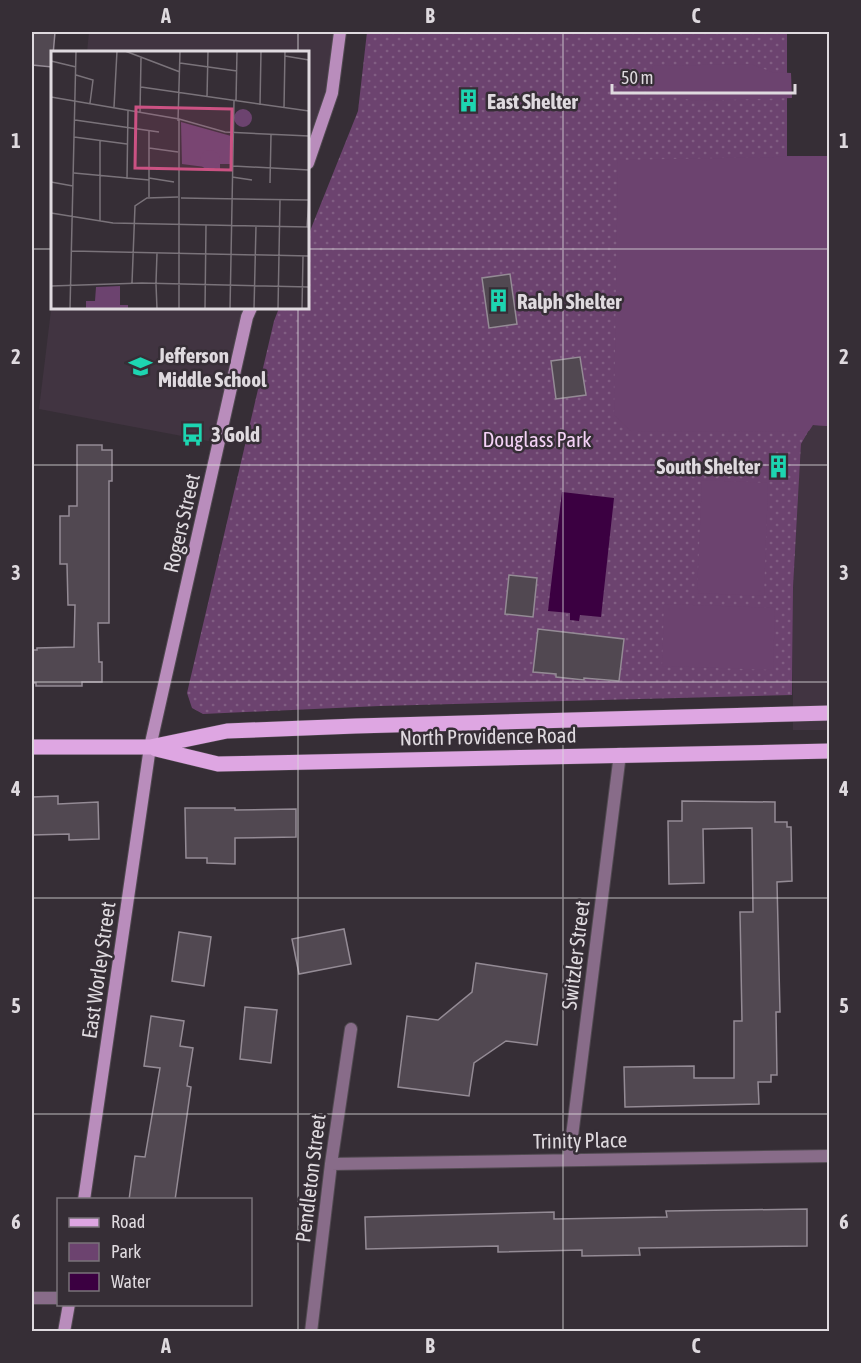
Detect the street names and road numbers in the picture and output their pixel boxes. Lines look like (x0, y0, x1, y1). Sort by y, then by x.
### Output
street label: Rogers Street (158, 471, 204, 575)
street label: North Providence Road (399, 722, 577, 750)
street label: Switzler Street (556, 899, 594, 1011)
street label: East Worley Street (77, 900, 119, 1040)
street label: Pendleton Street (290, 1112, 330, 1244)
street label: Trinity Place (533, 1127, 627, 1153)

